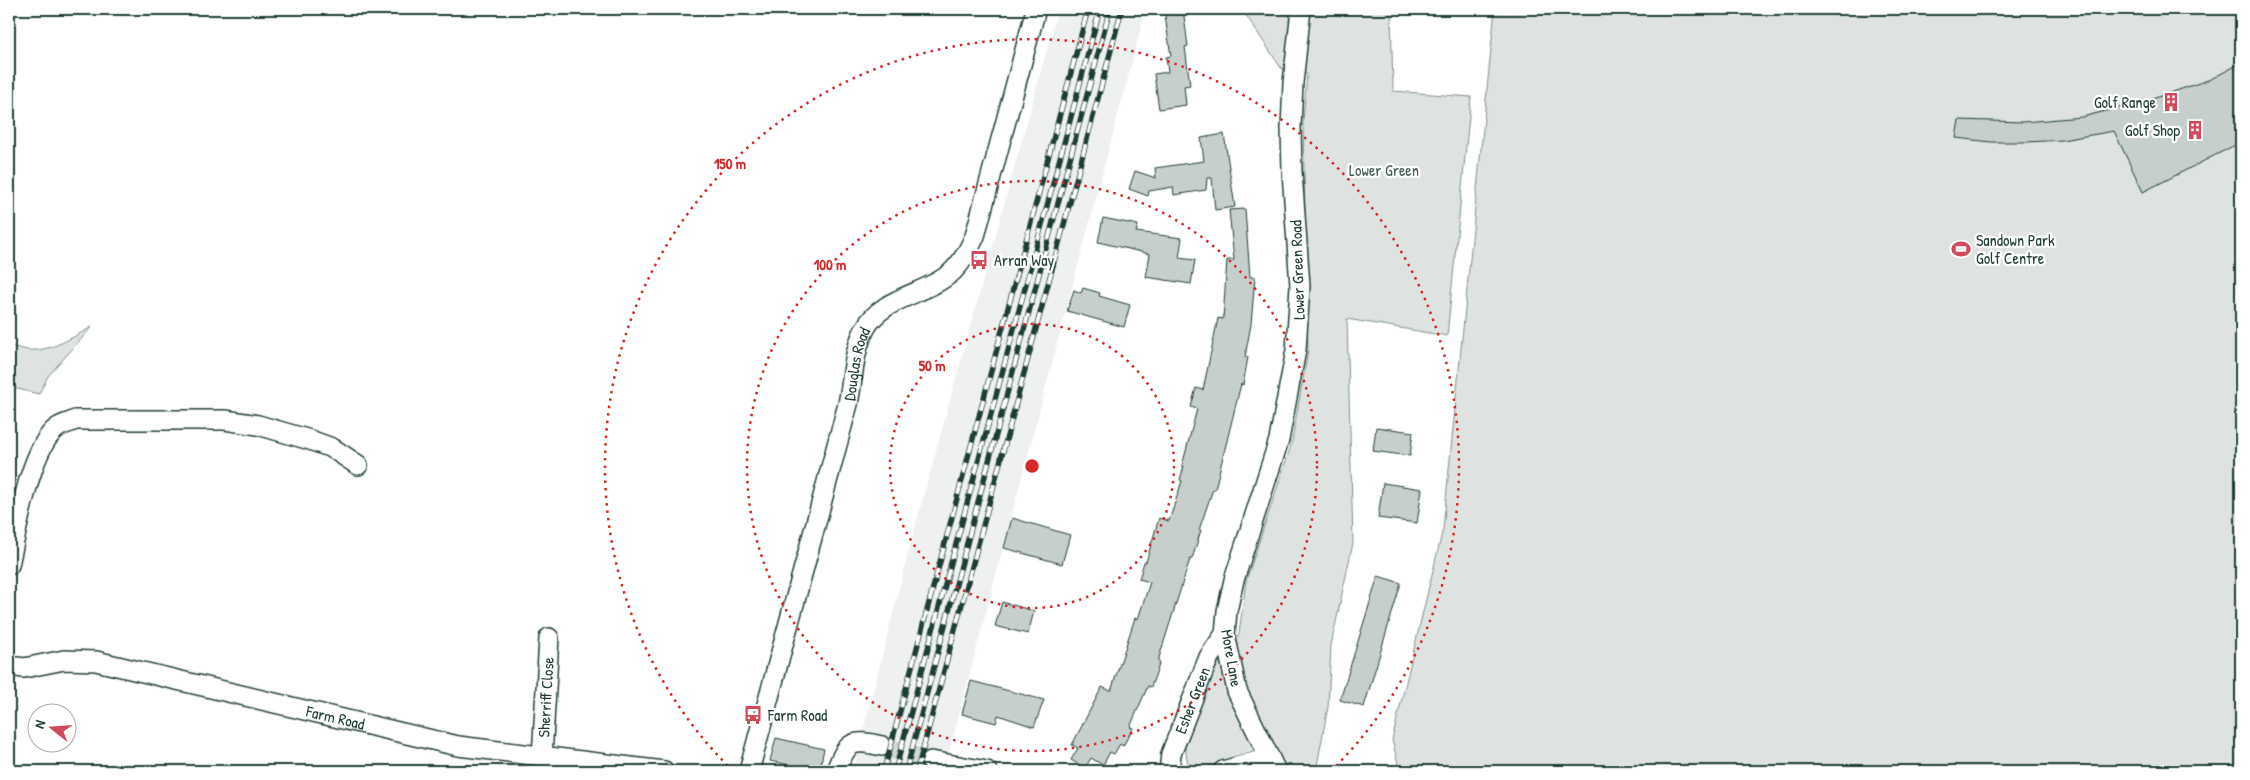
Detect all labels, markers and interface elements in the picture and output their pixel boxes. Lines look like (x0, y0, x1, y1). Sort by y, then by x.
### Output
place label: Golf Range (2094, 91, 2157, 113)
building icon: Golf Range (2160, 91, 2182, 113)
place label: Golf Shop (2125, 119, 2180, 141)
building icon: Golf Shop (2184, 119, 2206, 141)
text: 150 m (714, 153, 746, 174)
park label: Lower Green (1349, 159, 1419, 181)
street label: Lower Green Road (1284, 220, 1310, 320)
place label: Sandown Park Golf Centre (1976, 229, 2055, 269)
sports icon: Sandown Park Golf Centre (1950, 238, 1972, 260)
bus stop icon: Arran Way (968, 249, 990, 271)
place label: Arran Way (994, 249, 1054, 271)
text: 100 m (814, 254, 846, 275)
street label: Douglas Road (838, 323, 875, 402)
text: 50 m (919, 355, 945, 376)
centre of rings (1023, 457, 1041, 475)
street label: More Lane (1216, 628, 1248, 689)
street label: Sherriff Close (532, 656, 559, 738)
street label: Esher Green (1169, 663, 1215, 737)
street label: Farm Road (303, 700, 367, 735)
north arrow (28, 702, 78, 752)
bus stop icon: Farm Road (742, 704, 764, 726)
place label: Farm Road (767, 704, 827, 726)
text: N (29, 717, 49, 730)

